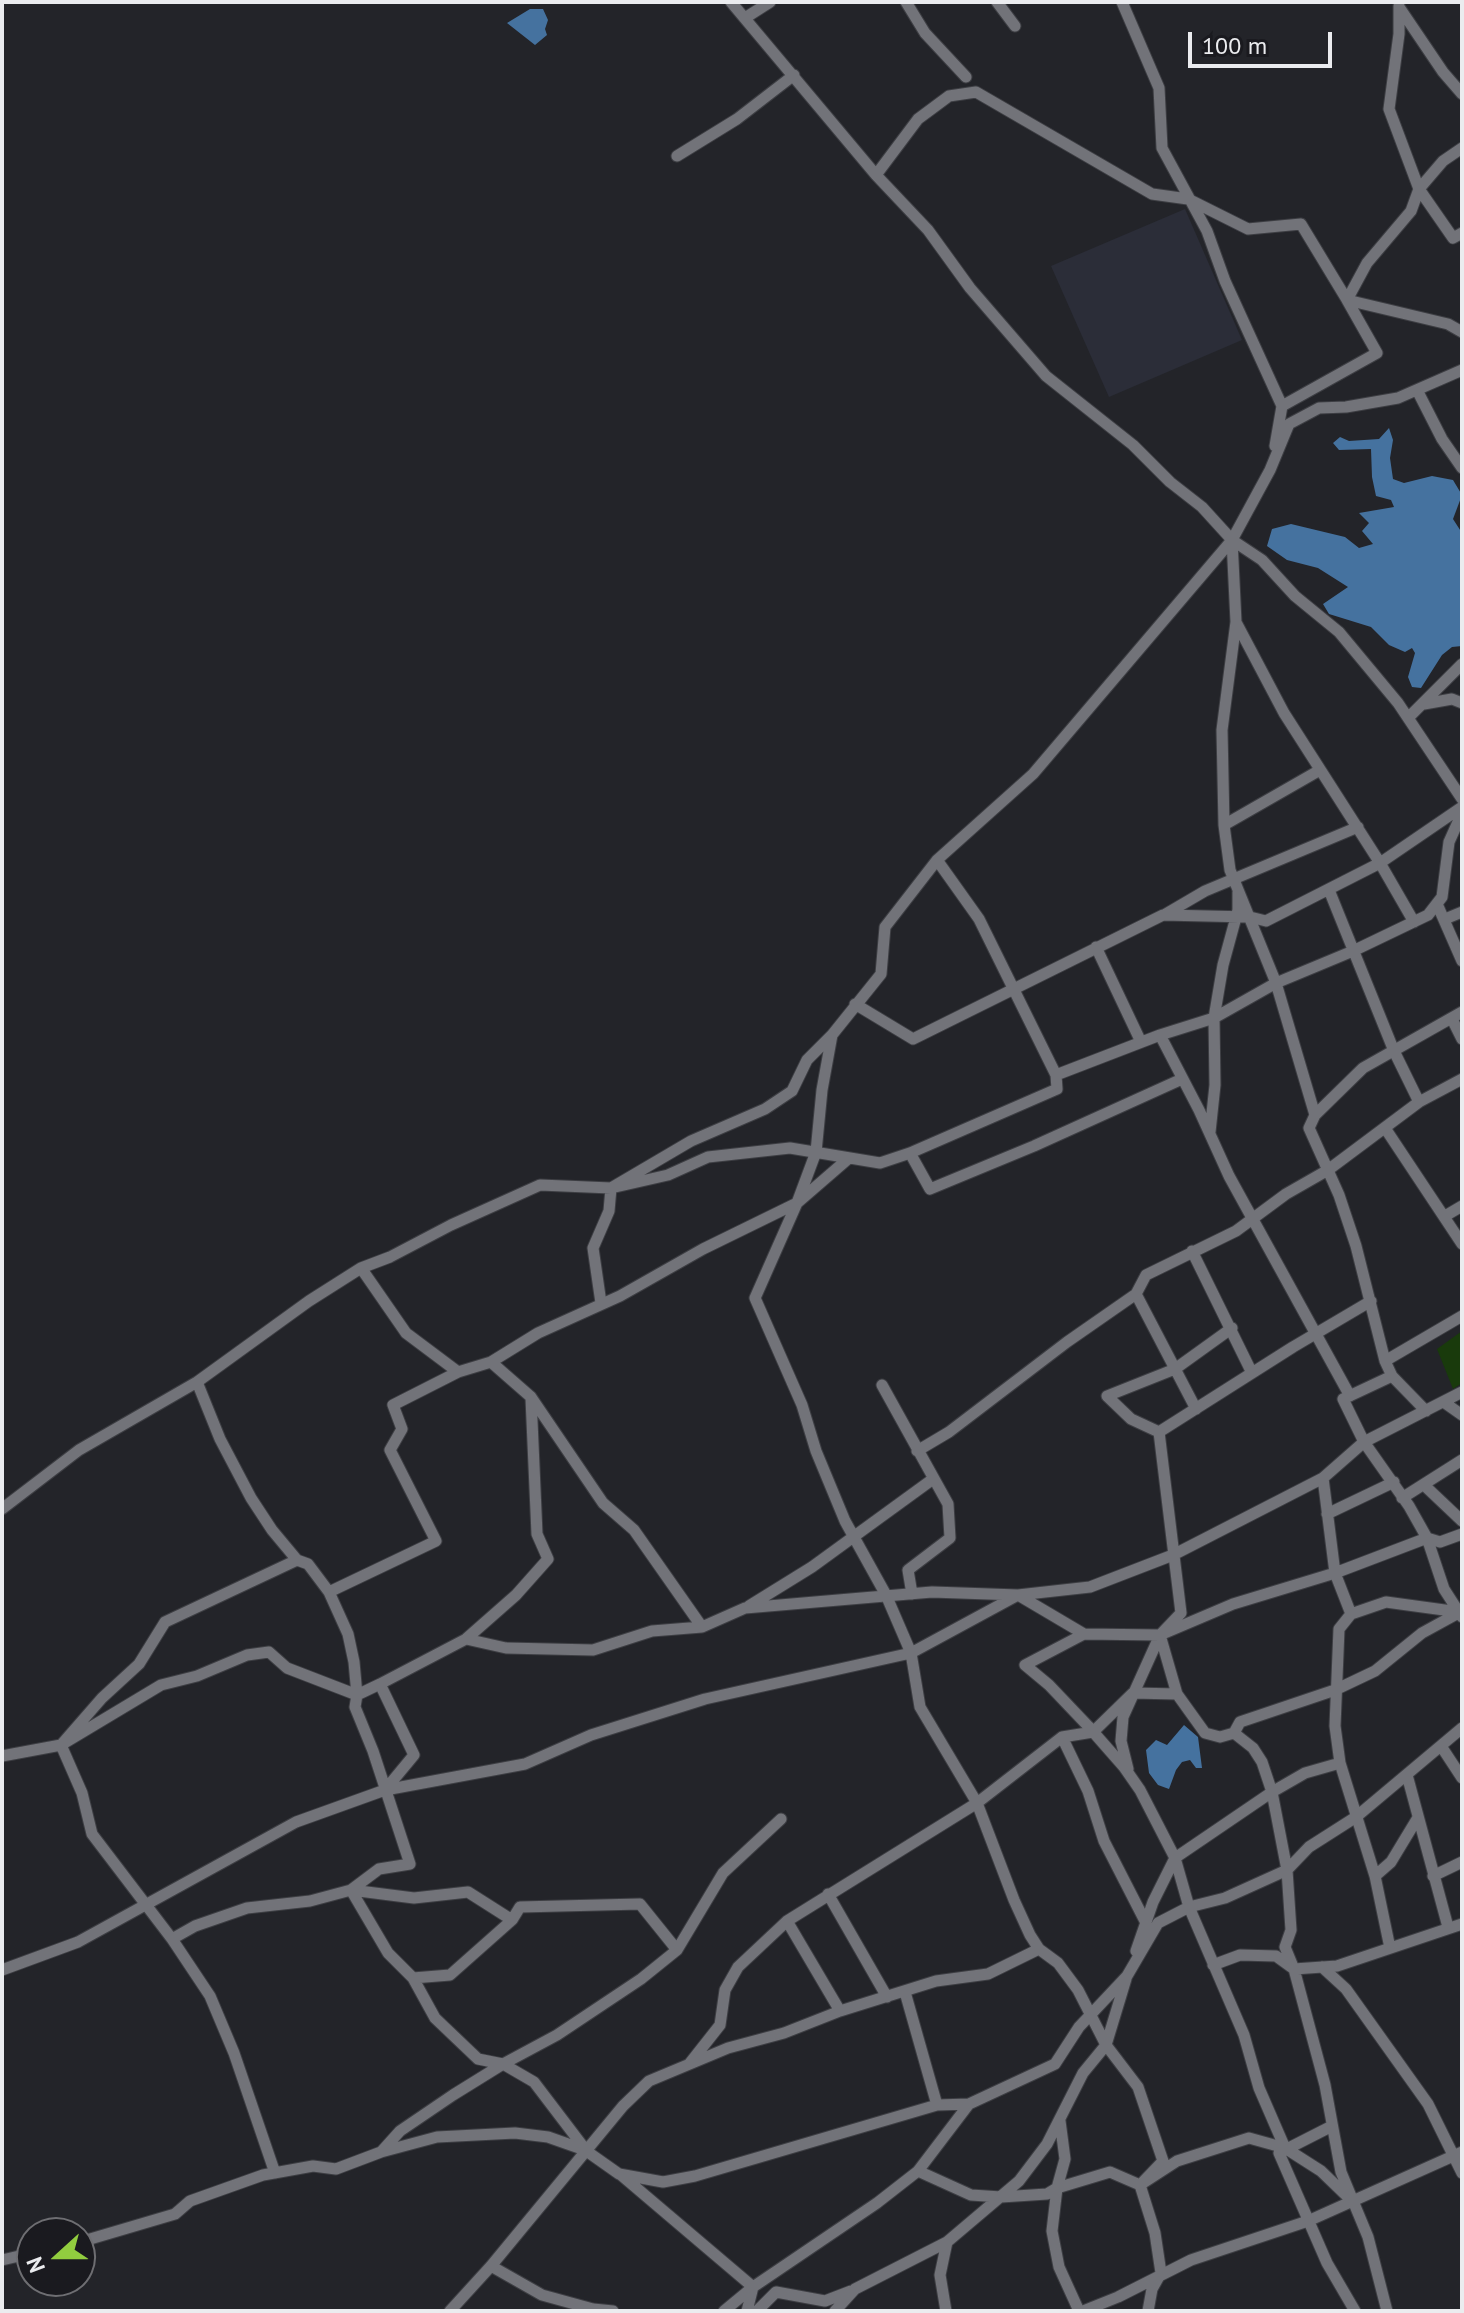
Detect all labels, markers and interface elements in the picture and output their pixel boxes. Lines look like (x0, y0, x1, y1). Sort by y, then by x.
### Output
scale bar (1192, 16, 1336, 66)
text: 100 m (1202, 30, 1267, 61)
north arrow (16, 2217, 96, 2297)
text: N (20, 2253, 51, 2277)

